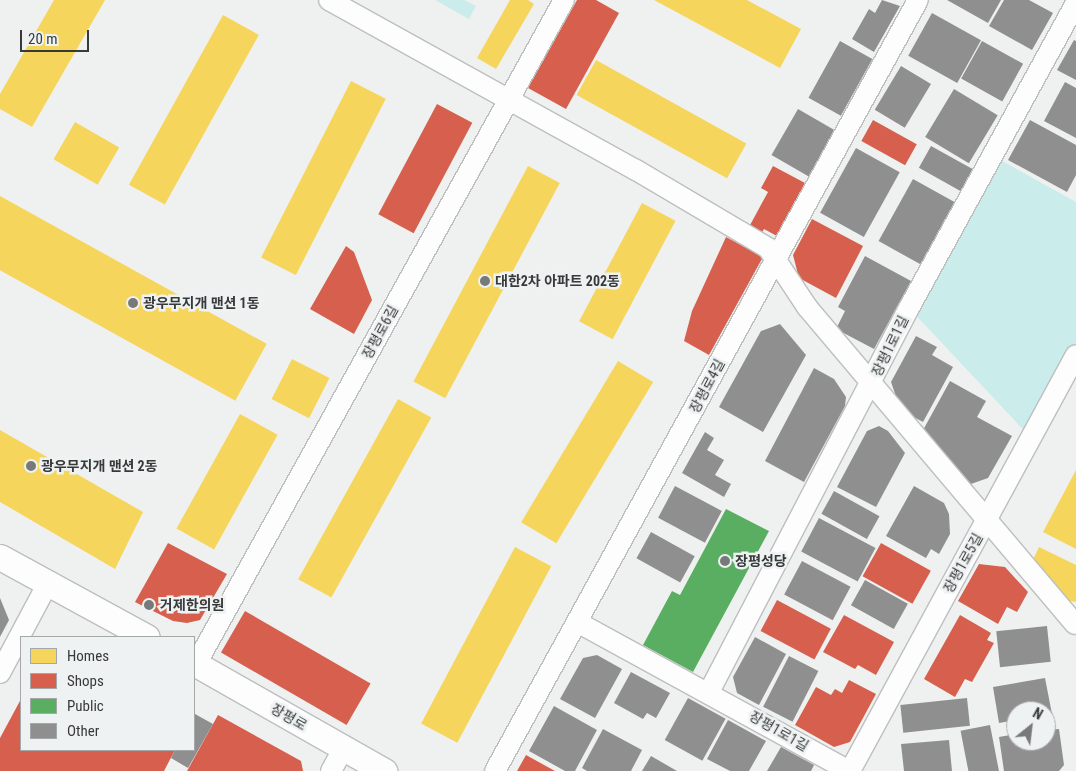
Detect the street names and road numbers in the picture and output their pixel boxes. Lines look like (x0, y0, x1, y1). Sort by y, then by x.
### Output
street label: 장평로6길 (358, 302, 402, 362)
street label: 장평1로1길 (868, 313, 912, 379)
street label: 장평로4길 (686, 356, 728, 416)
street label: 장평1로5길 (940, 530, 986, 596)
street label: 장평로 (268, 700, 310, 734)
street label: 장평1로1길 (747, 707, 811, 755)

